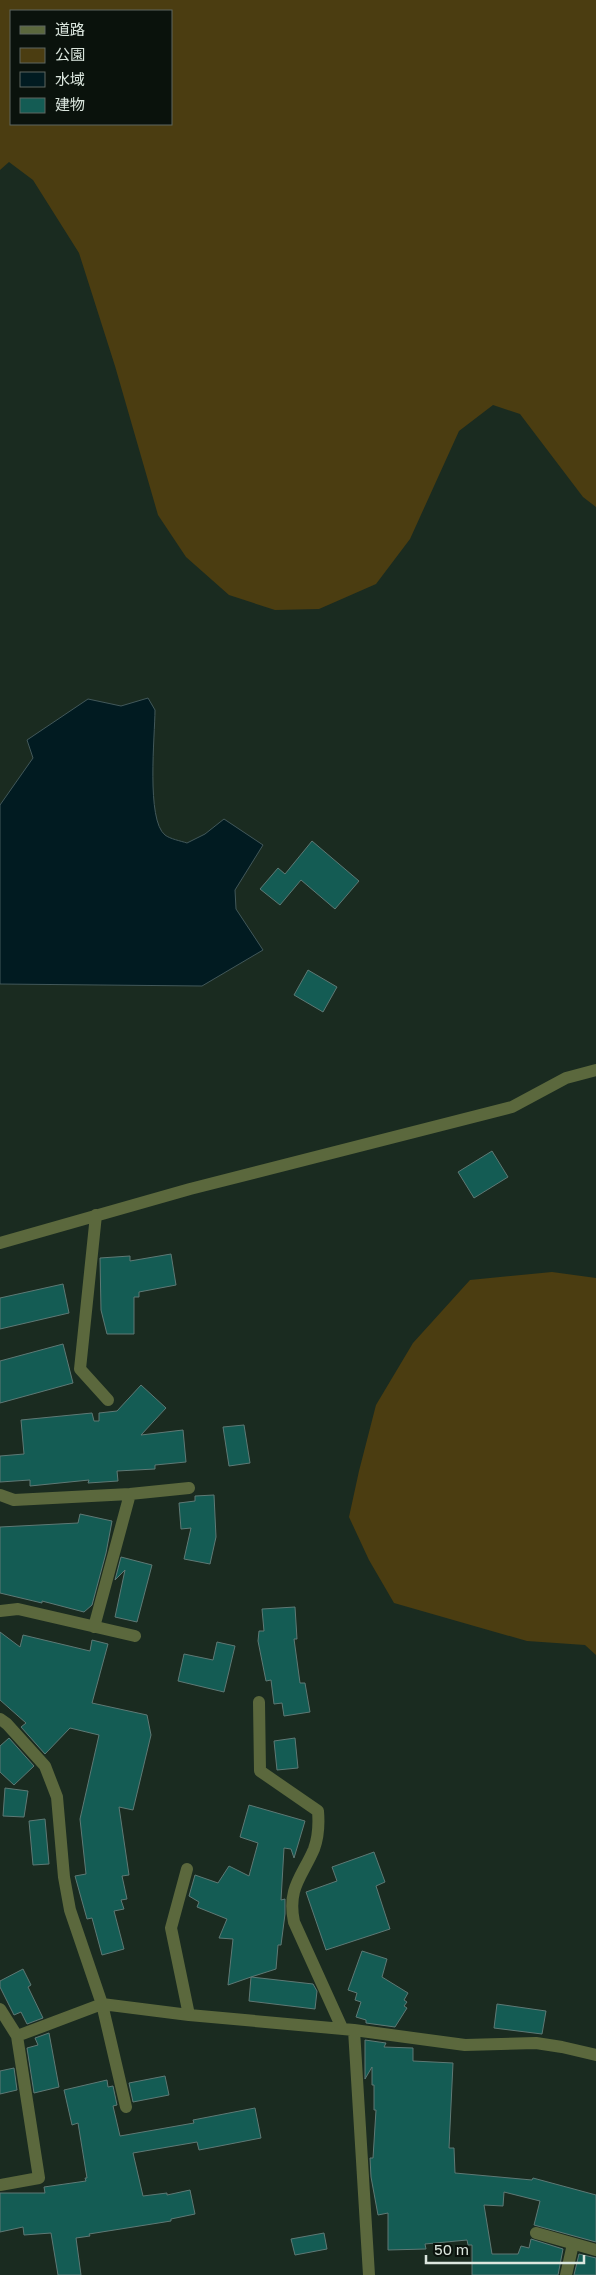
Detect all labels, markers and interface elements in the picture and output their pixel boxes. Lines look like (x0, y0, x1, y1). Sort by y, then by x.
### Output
legend (10, 10, 172, 125)
text: 道路 (55, 20, 85, 38)
text: 公園 (55, 45, 85, 63)
text: 水域 (55, 70, 85, 88)
text: 建物 (55, 95, 85, 113)
scale bar (426, 2232, 584, 2264)
text: 50 m (434, 2240, 469, 2258)

